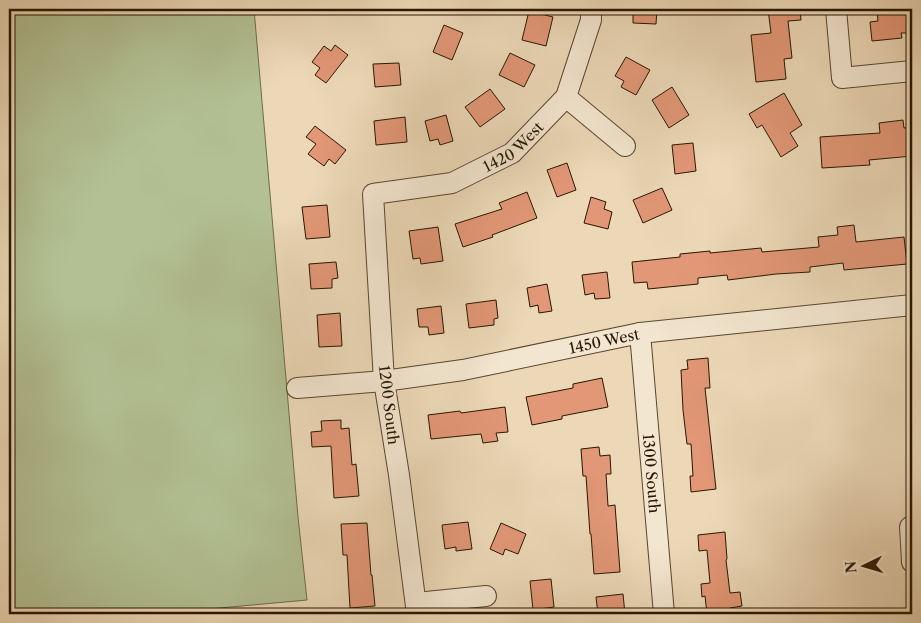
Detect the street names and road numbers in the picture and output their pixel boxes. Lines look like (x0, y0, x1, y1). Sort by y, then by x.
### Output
street label: 1420 West (480, 117, 547, 176)
street label: 1450 West (567, 324, 641, 357)
street label: 1200 South (375, 364, 403, 446)
street label: 1300 South (639, 433, 665, 515)

